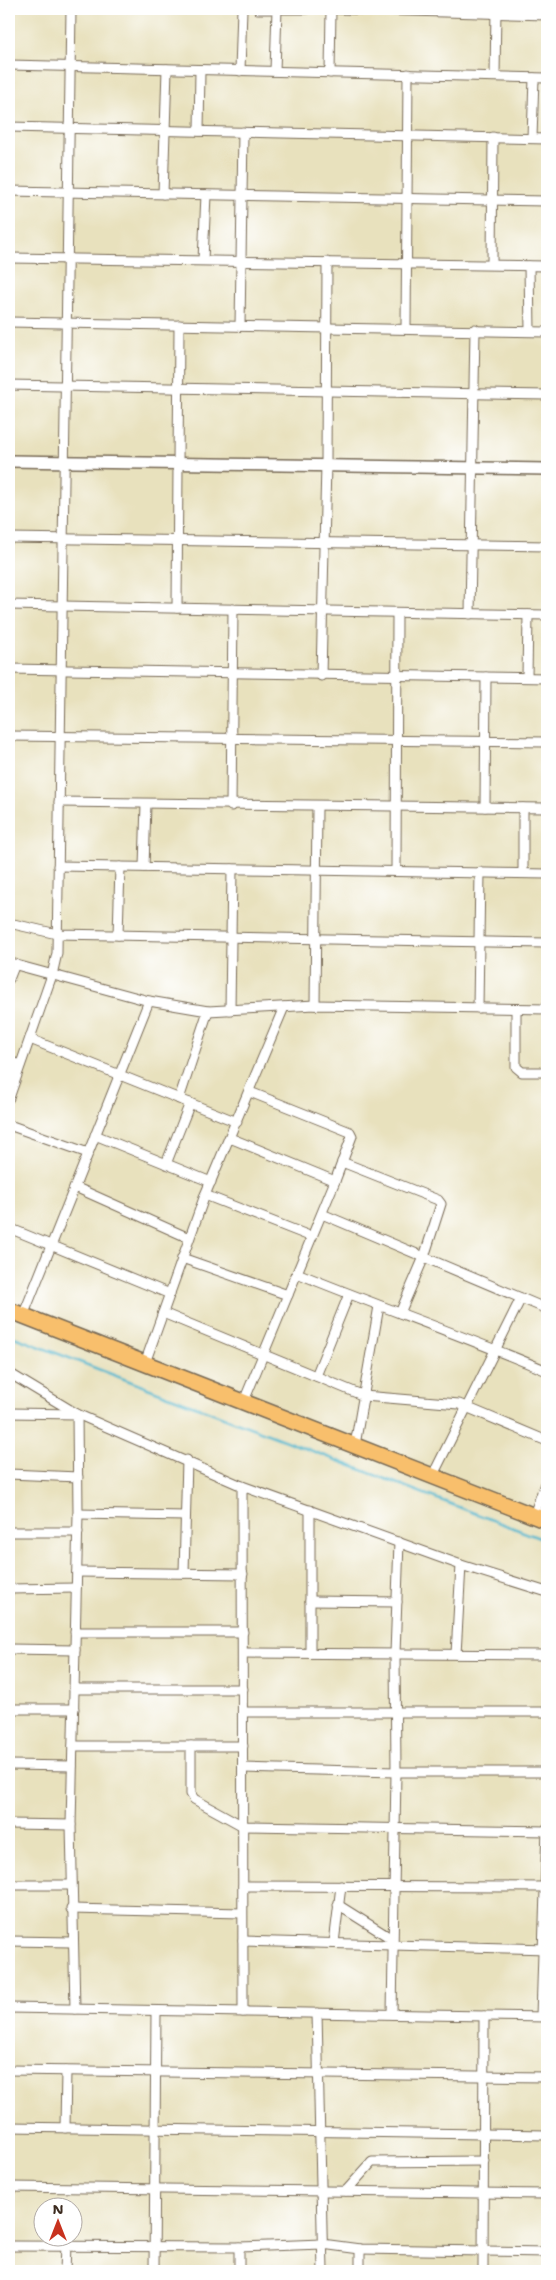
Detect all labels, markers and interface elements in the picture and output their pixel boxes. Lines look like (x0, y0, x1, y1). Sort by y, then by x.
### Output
north arrow (32, 2198, 82, 2248)
text: N (52, 2200, 64, 2218)

